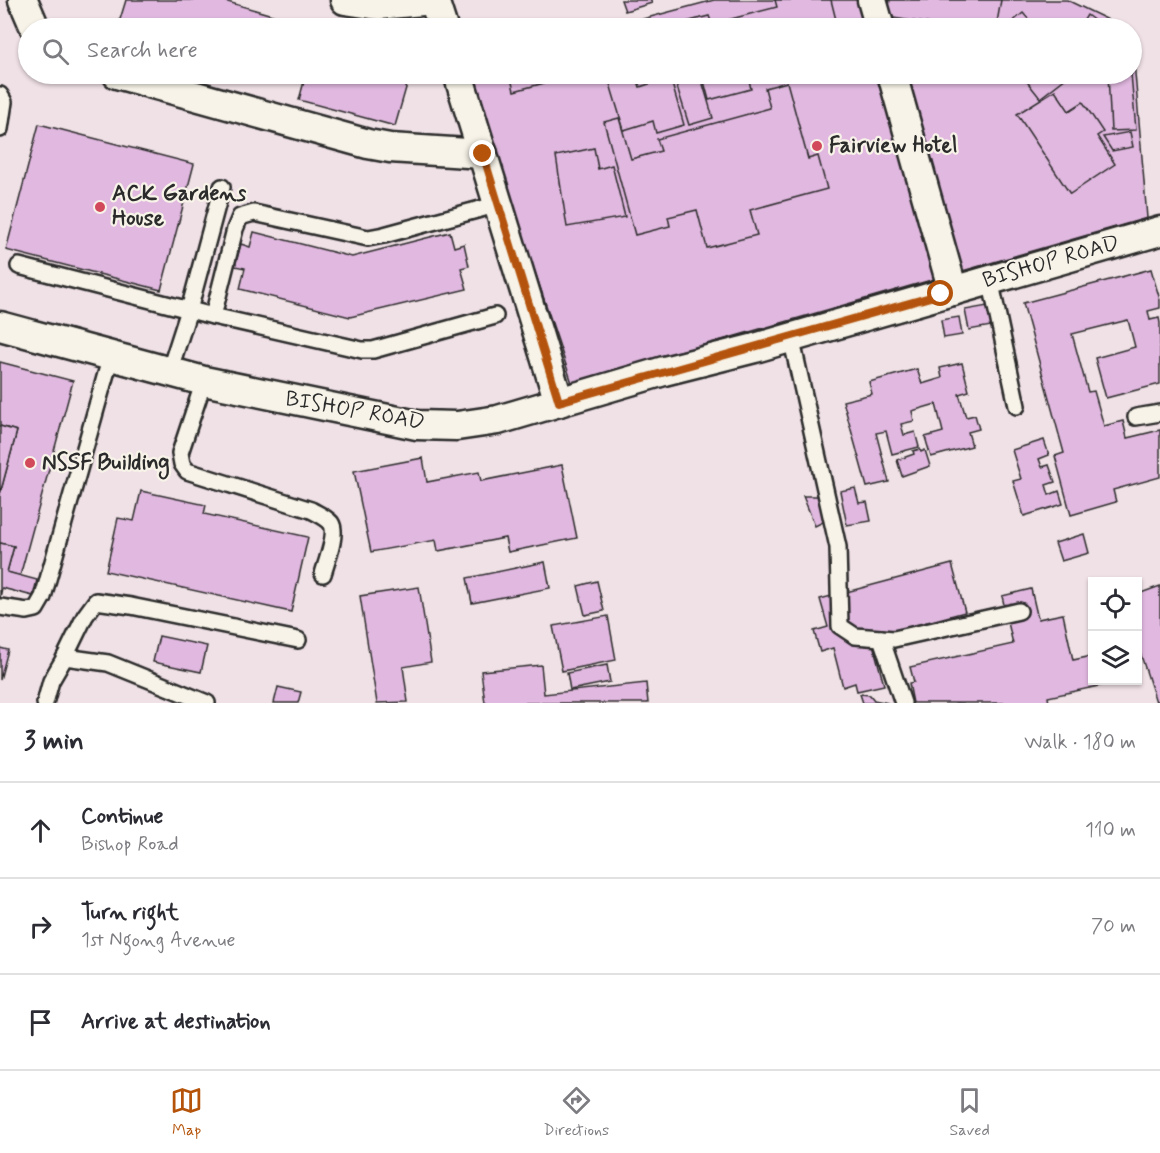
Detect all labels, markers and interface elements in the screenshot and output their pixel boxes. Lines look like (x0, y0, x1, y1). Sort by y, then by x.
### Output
search box (18, 18, 1142, 84)
icon: search (39, 35, 72, 68)
text: Search here (87, 37, 198, 65)
place label: Fairview Hotel (829, 132, 957, 160)
marker: Fairview Hotel (810, 139, 824, 153)
route end (469, 140, 495, 166)
place label: ACK Gardens House (112, 180, 247, 233)
marker: ACK Gardens House (93, 200, 107, 214)
street label: BISHOP ROAD (979, 229, 1123, 295)
route start (927, 280, 953, 306)
street label: BISHOP ROAD (283, 385, 427, 437)
place label: NSSF Building (42, 449, 170, 480)
marker: NSSF Building (23, 456, 37, 470)
map controls (1088, 577, 1142, 685)
button: locate (1088, 577, 1142, 631)
button: layers (1088, 631, 1142, 685)
text: 3 min (24, 725, 84, 759)
text: Walk · 180 m (1024, 729, 1136, 756)
text: Continue (81, 803, 163, 831)
icon: ahead (24, 814, 57, 847)
text: 110 m (1085, 817, 1136, 844)
text: Bishop Road (81, 831, 179, 858)
text: Turn right (81, 899, 179, 927)
icon: right (24, 910, 57, 943)
text: 70 m (1091, 913, 1136, 940)
text: 1st Ngong Avenue (81, 927, 235, 954)
icon: arrive (24, 1006, 57, 1039)
text: Arrive at destination (81, 1008, 271, 1036)
tab: Map (170, 1084, 203, 1141)
tab: Directions (543, 1084, 609, 1141)
tab: Saved (949, 1084, 990, 1141)

